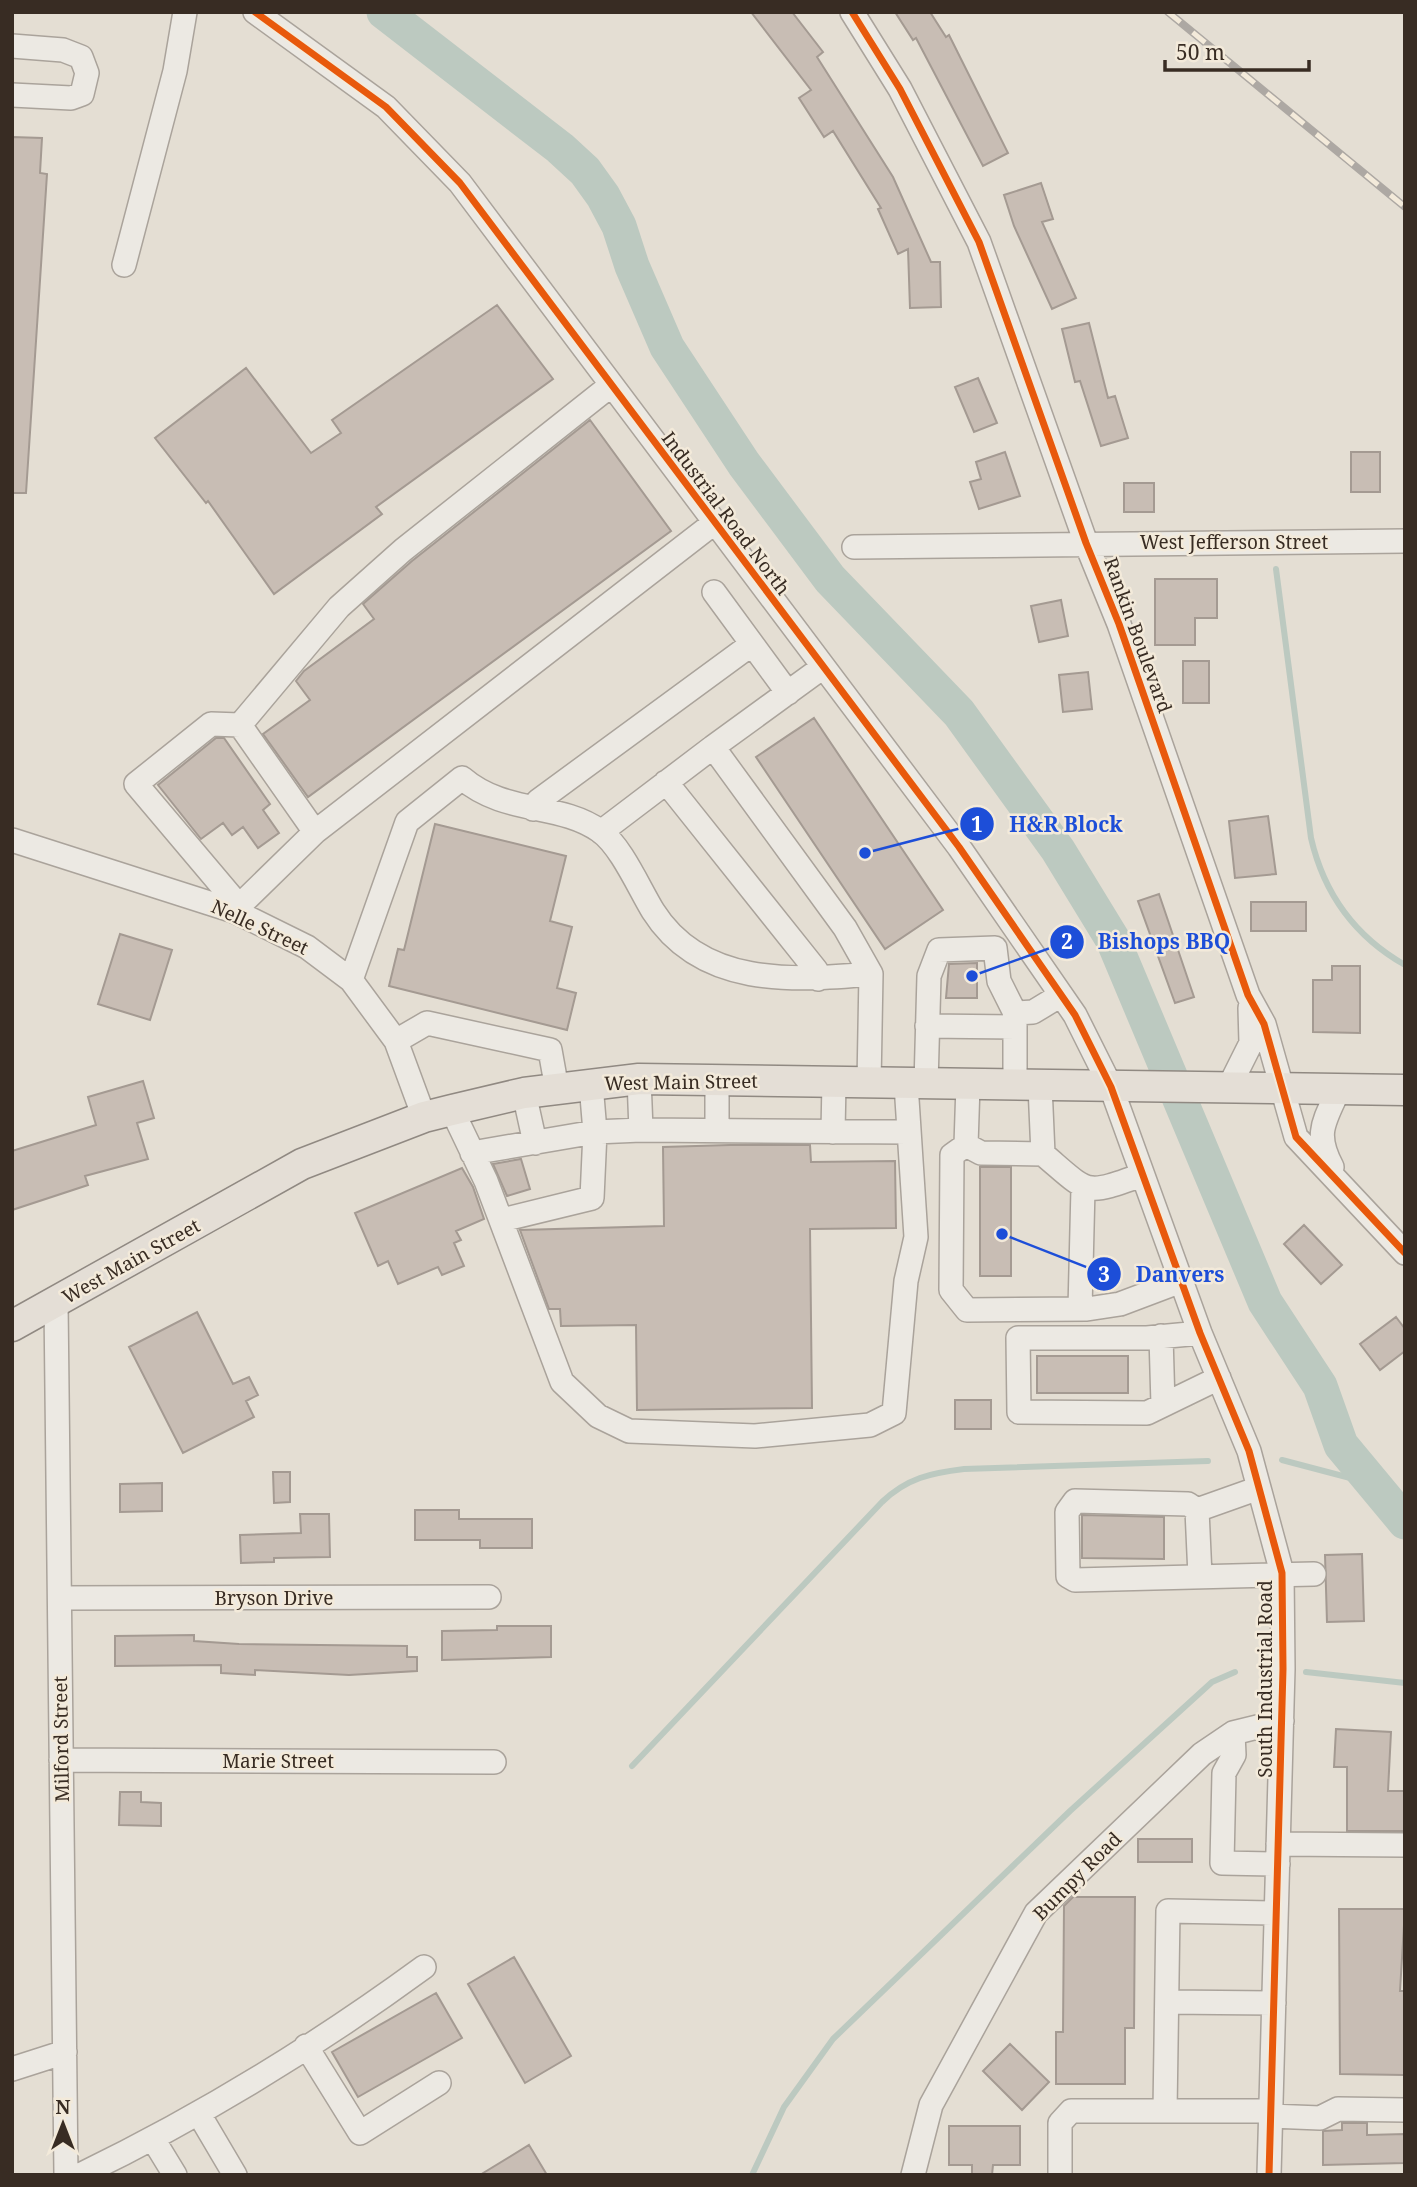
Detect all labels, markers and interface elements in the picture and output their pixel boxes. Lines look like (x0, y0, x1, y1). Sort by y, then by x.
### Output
scale bar (1165, 28, 1308, 72)
text: 50 m (1176, 38, 1225, 66)
street label: Industrial Road North (656, 426, 796, 600)
street label: West Jefferson Street (1140, 529, 1328, 555)
street label: Rankin Boulevard (1098, 554, 1178, 717)
callout: H&R Block (960, 803, 1136, 845)
text: 1 (971, 810, 983, 838)
text: H&R Block (1009, 810, 1123, 838)
street label: Nelle Street (207, 893, 313, 961)
callout: Bishops BBQ (1049, 921, 1244, 963)
text: 2 (1061, 927, 1073, 955)
text: Bishops BBQ (1098, 927, 1230, 955)
street label: West Main Street (604, 1068, 758, 1096)
street label: West Main Street (57, 1212, 205, 1310)
callout: Danvers (1086, 1253, 1238, 1295)
text: 3 (1098, 1260, 1110, 1288)
text: Danvers (1136, 1260, 1224, 1288)
street label: South Industrial Road (1252, 1580, 1278, 1778)
street label: Bryson Drive (215, 1585, 333, 1611)
street label: Milford Street (47, 1675, 75, 1802)
street label: Marie Street (222, 1748, 334, 1774)
street label: Bumpy Road (1027, 1826, 1127, 1926)
north arrow (28, 2089, 98, 2159)
text: N (56, 2094, 71, 2120)

